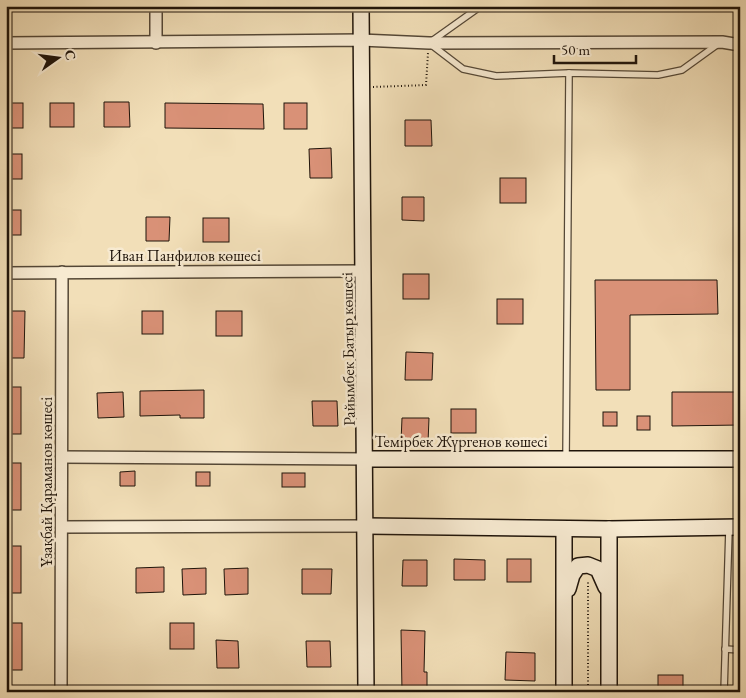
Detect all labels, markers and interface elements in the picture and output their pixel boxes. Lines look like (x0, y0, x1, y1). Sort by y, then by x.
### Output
north arrow (32, 32, 82, 82)
scale bar (554, 32, 636, 64)
text: 50 m (561, 40, 590, 59)
text: С (61, 48, 81, 62)
street label: Иван Панфилов көшесі (109, 245, 261, 266)
street label: Райымбек Батыр көшесі (336, 272, 360, 426)
street label: Ұзақбай Қараманов көшесі (36, 397, 57, 567)
street label: Темірбек Жүргенов көшесі (374, 431, 548, 452)

